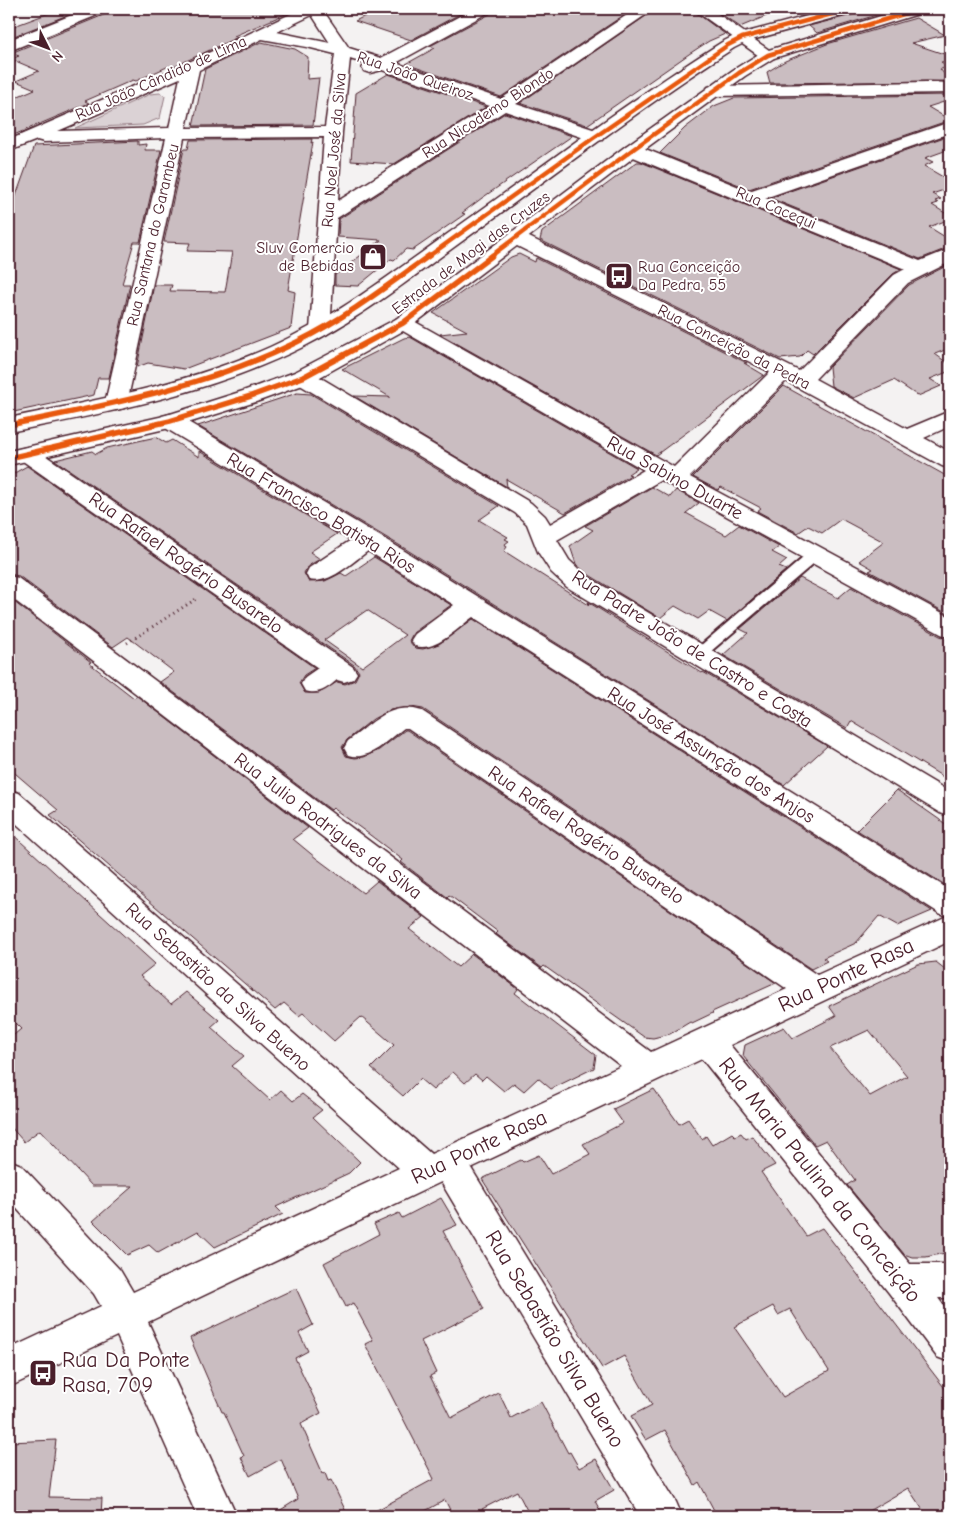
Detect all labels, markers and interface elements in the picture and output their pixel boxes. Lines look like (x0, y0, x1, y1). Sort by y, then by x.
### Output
north arrow (22, 22, 72, 72)
street label: Rua João Cândido de Lima (73, 32, 249, 124)
text: N (48, 47, 67, 65)
street label: Rua João Queiroz (355, 48, 475, 104)
street label: Rua Nicodemo Biondo (419, 64, 557, 162)
street label: Rua Noel José da Silva (318, 72, 350, 228)
street label: Rua Santana do Garambeu (123, 142, 183, 328)
street label: Rua Cacequi (733, 183, 819, 233)
street label: Estrada de Mogi das Cruzes (389, 188, 554, 318)
place label: Sluv Comercio de Bebidas (256, 239, 354, 275)
shop icon: Sluv Comercio de Bebidas (358, 242, 388, 272)
place label: Rua Conceição Da Pedra, 55 (638, 258, 740, 294)
bus stop icon: Rua Conceição Da Pedra, 55 (604, 261, 634, 291)
street label: Rua Conceição da Pedra (655, 301, 813, 393)
street label: Rua Sabino Duarte (603, 431, 747, 525)
street label: Rua Francisco Batista Rios (223, 448, 419, 578)
street label: Rua Rafael Rogério Busarelo (85, 487, 287, 639)
street label: Rua Padre João de Castro e Costa (568, 566, 816, 732)
street label: Rua José Assunção dos Anjos (603, 682, 819, 828)
street label: Rua Julio Rodrigues da Silva (230, 748, 426, 904)
street label: Rua Rafael Rogério Busarelo (484, 761, 688, 909)
street label: Rua Sebastião da Silva Bueno (121, 898, 315, 1076)
street label: Rua Ponte Rasa (774, 932, 918, 1018)
street label: Rua Maria Paulina da Conceição (713, 1052, 927, 1308)
street label: Rua Ponte Rasa (407, 1104, 551, 1190)
street label: Rua Sebastião Silva Bueno (480, 1225, 630, 1453)
place label: Rua Da Ponte Rasa, 709 (62, 1347, 189, 1398)
bus stop icon: Rua Da Ponte Rasa, 709 (28, 1358, 58, 1388)

